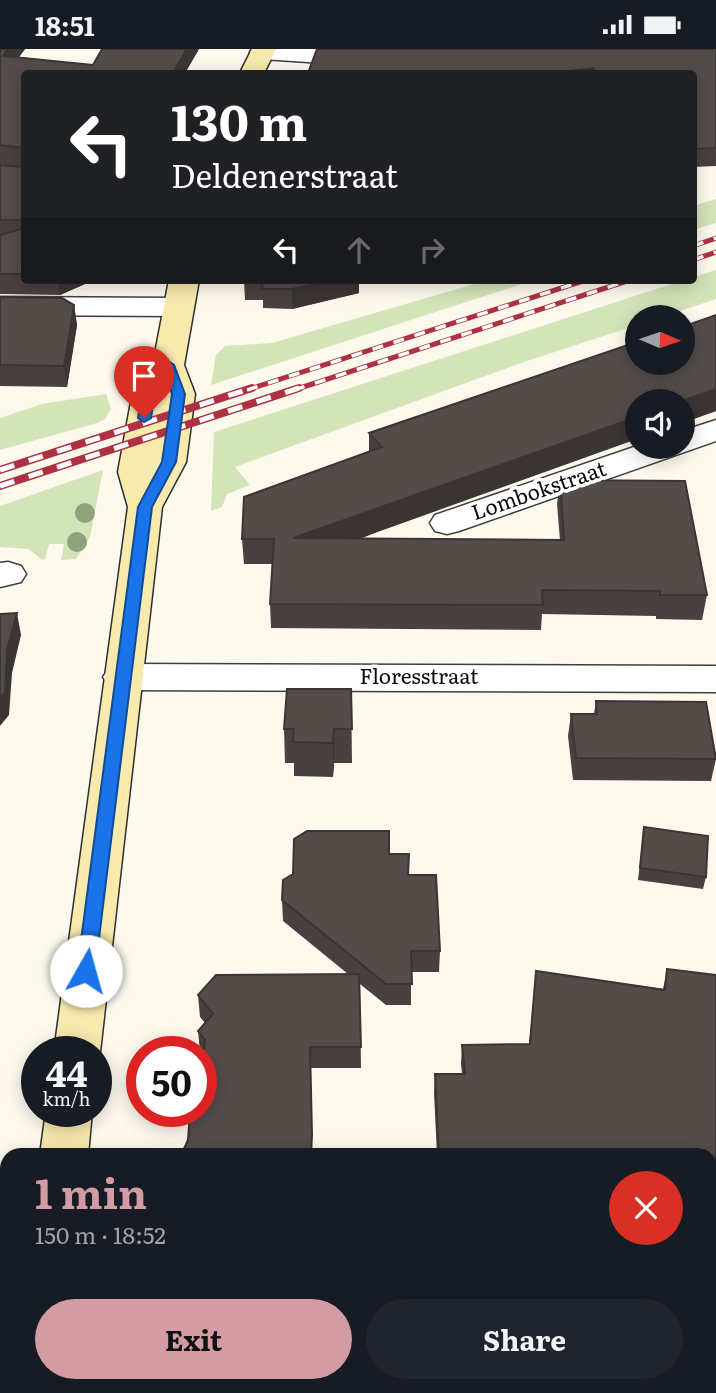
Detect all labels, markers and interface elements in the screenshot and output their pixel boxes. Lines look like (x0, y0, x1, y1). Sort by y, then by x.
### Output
text: 18:51 (35, 5, 95, 44)
text: 130 m (171, 83, 307, 156)
icon: left (56, 98, 147, 189)
text: Deldenerstraat (171, 150, 398, 198)
icon: left (267, 231, 305, 269)
icon: ahead (340, 231, 378, 269)
icon: right (413, 231, 451, 269)
north arrow (625, 305, 695, 375)
map controls (625, 305, 695, 459)
pin (114, 346, 174, 418)
icon: arrive (125, 357, 163, 395)
button: sound (625, 389, 695, 459)
street label: Lombokstraat (467, 451, 610, 526)
street label: Floresstraat (360, 659, 479, 690)
position arrow (49, 934, 123, 1008)
speed limit sign: 50 (126, 1036, 217, 1127)
text: 44 (45, 1046, 88, 1098)
text: km/h (43, 1085, 90, 1112)
text: 1 min (35, 1160, 147, 1222)
button: close (609, 1171, 683, 1245)
text: 150 m · 18:52 (35, 1217, 166, 1251)
button: Exit (35, 1299, 352, 1379)
button: Share (366, 1299, 683, 1379)

